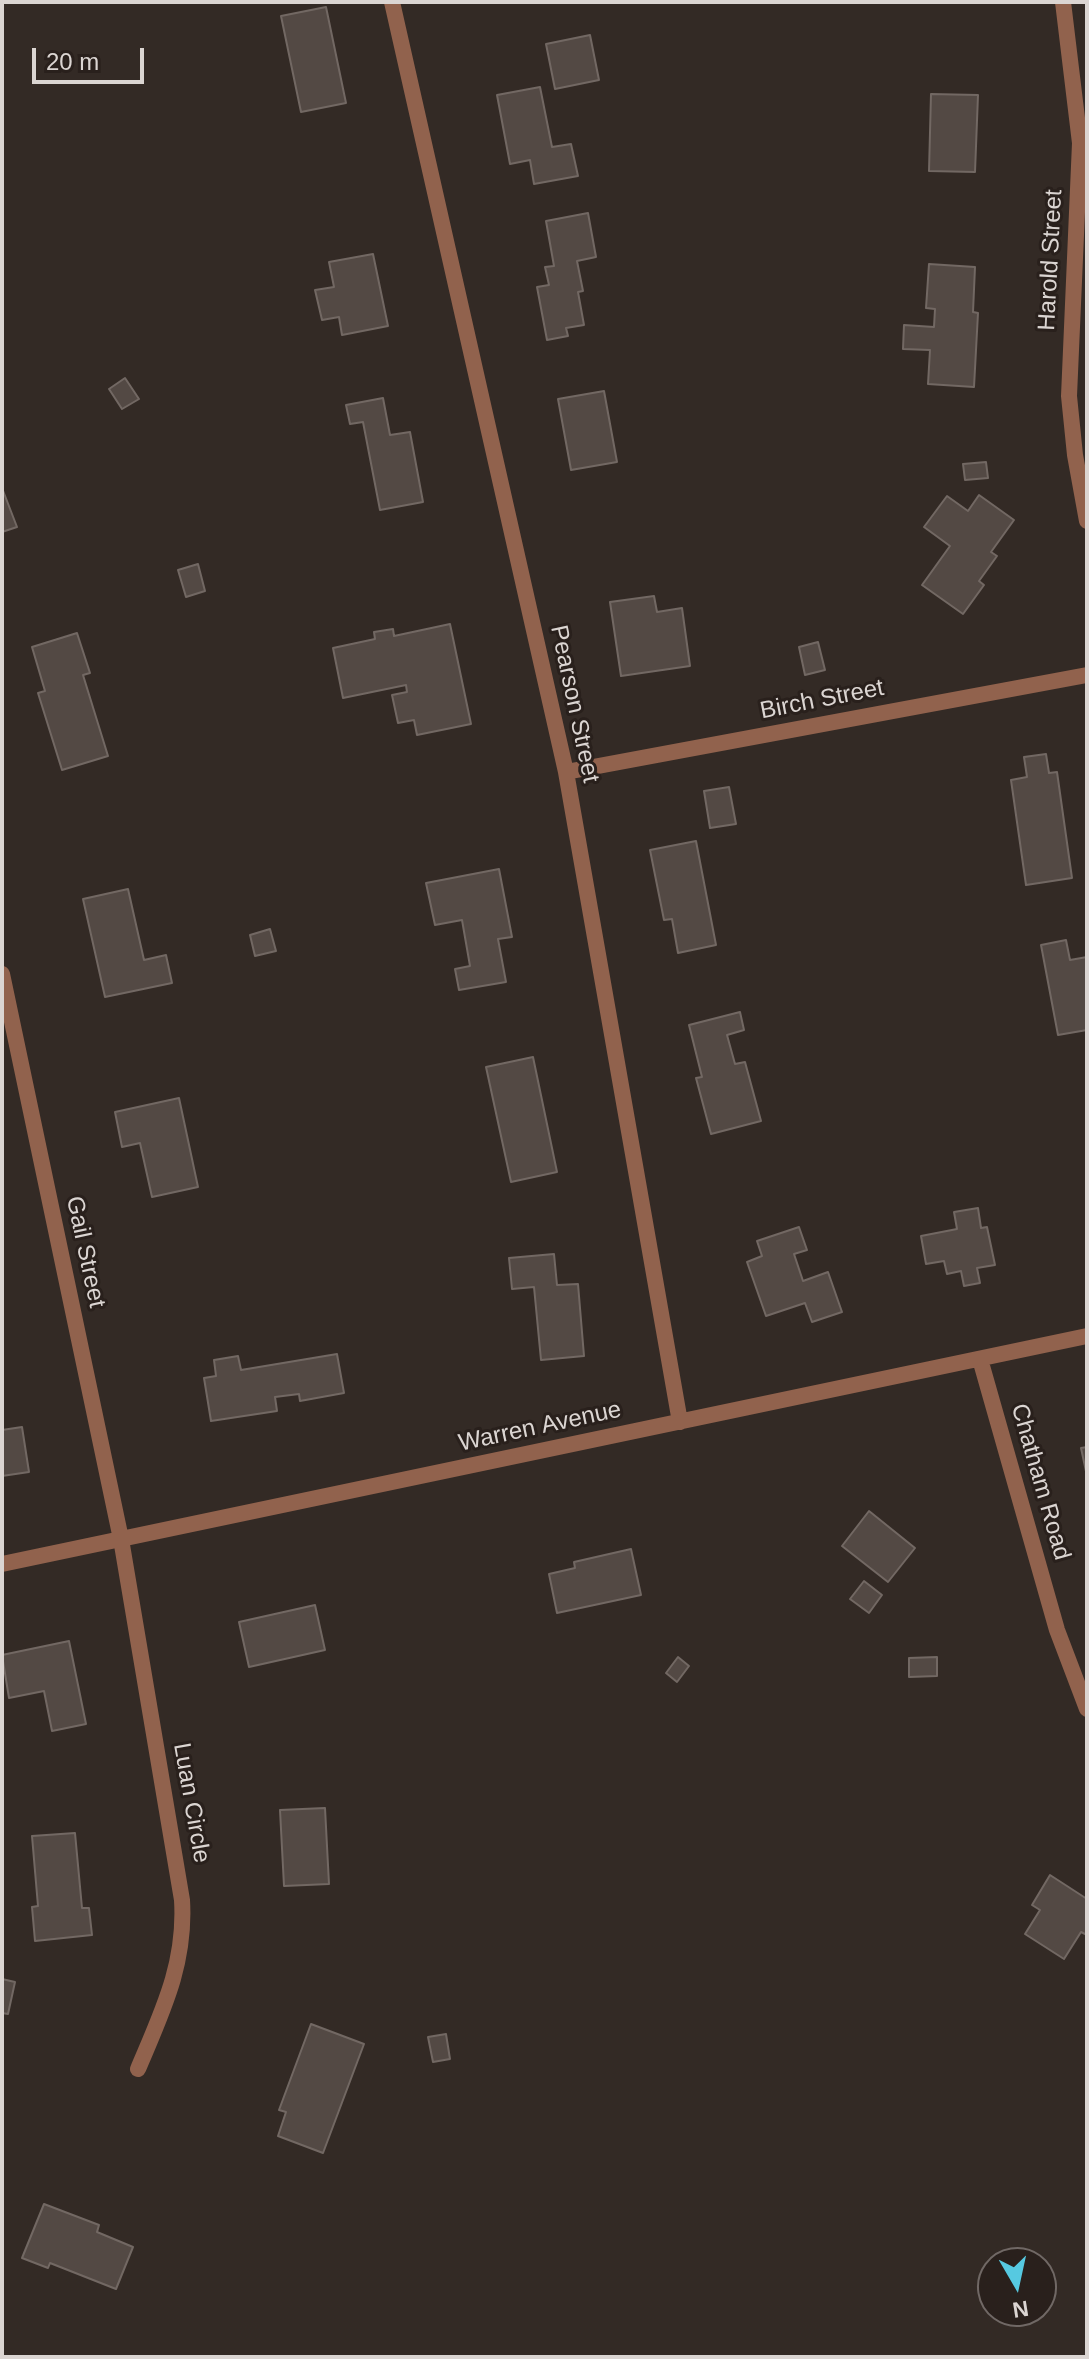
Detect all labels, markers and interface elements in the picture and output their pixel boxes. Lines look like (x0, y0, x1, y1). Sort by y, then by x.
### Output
scale bar (36, 32, 148, 82)
text: 20 m (46, 48, 99, 75)
street label: Harold Street (1033, 189, 1069, 331)
street label: Pearson Street (543, 623, 605, 785)
street label: Birch Street (758, 674, 886, 726)
street label: Gail Street (59, 1194, 111, 1310)
street label: Warren Avenue (456, 1396, 624, 1458)
street label: Chatham Road (1004, 1400, 1076, 1564)
street label: Luan Circle (166, 1741, 216, 1865)
north arrow (977, 2247, 1057, 2327)
text: N (1011, 2296, 1030, 2323)

